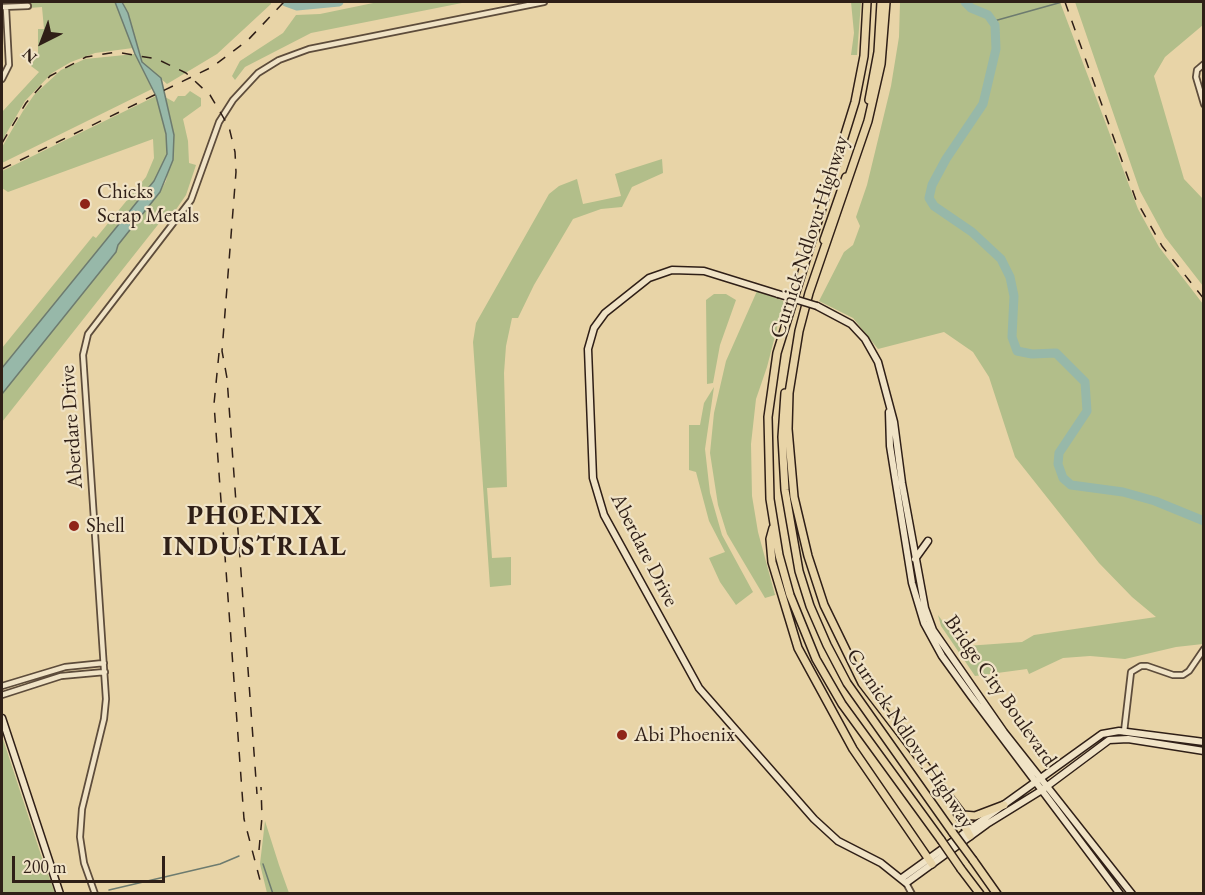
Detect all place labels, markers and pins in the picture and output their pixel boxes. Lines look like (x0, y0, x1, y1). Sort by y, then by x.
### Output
place label: Chicks Scrap Metals (97, 179, 199, 229)
marker: Chicks Scrap Metals (78, 197, 92, 211)
place label: Shell (86, 513, 125, 539)
marker: Shell (67, 519, 81, 533)
place label: Abi Phoenix (634, 722, 735, 748)
marker: Abi Phoenix (615, 728, 629, 742)

